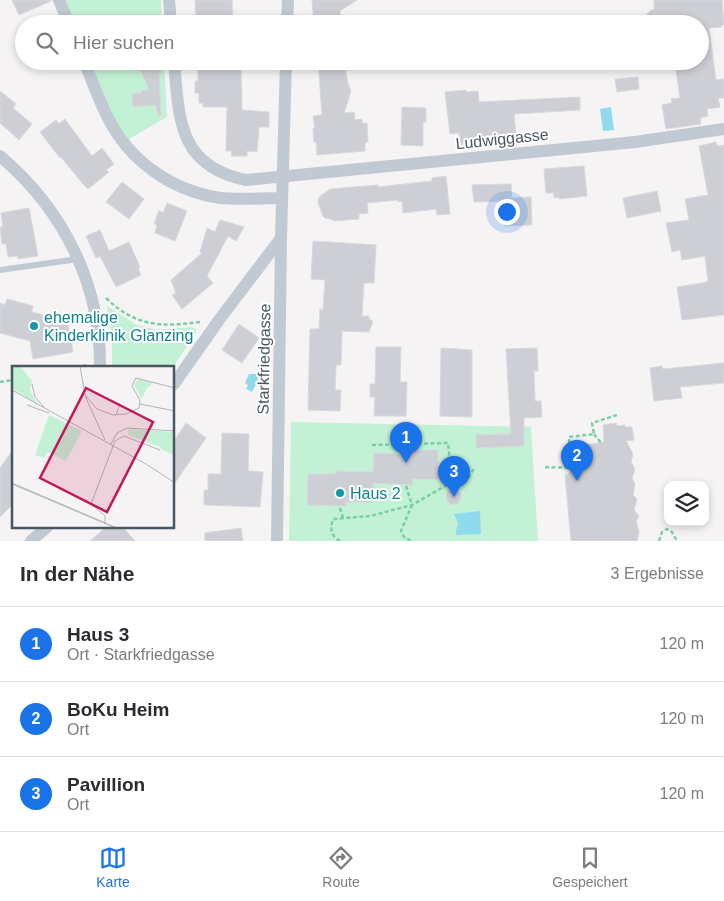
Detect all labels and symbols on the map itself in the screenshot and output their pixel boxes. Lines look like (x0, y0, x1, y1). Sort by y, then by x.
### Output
street label: Ludwiggasse (455, 126, 549, 152)
your location (494, 199, 520, 225)
street label: Starkfriedgasse (255, 303, 273, 415)
place label: ehemalige Kinderklinik Glanzing (44, 309, 193, 344)
marker: ehemalige Kinderklinik Glanzing (28, 320, 40, 332)
inset map (12, 366, 175, 528)
pin: 1 (390, 422, 422, 463)
pin: 2 (561, 440, 593, 481)
pin: 3 (438, 456, 470, 497)
place label: Haus 2 (350, 485, 401, 502)
marker: Haus 2 (334, 487, 346, 499)

